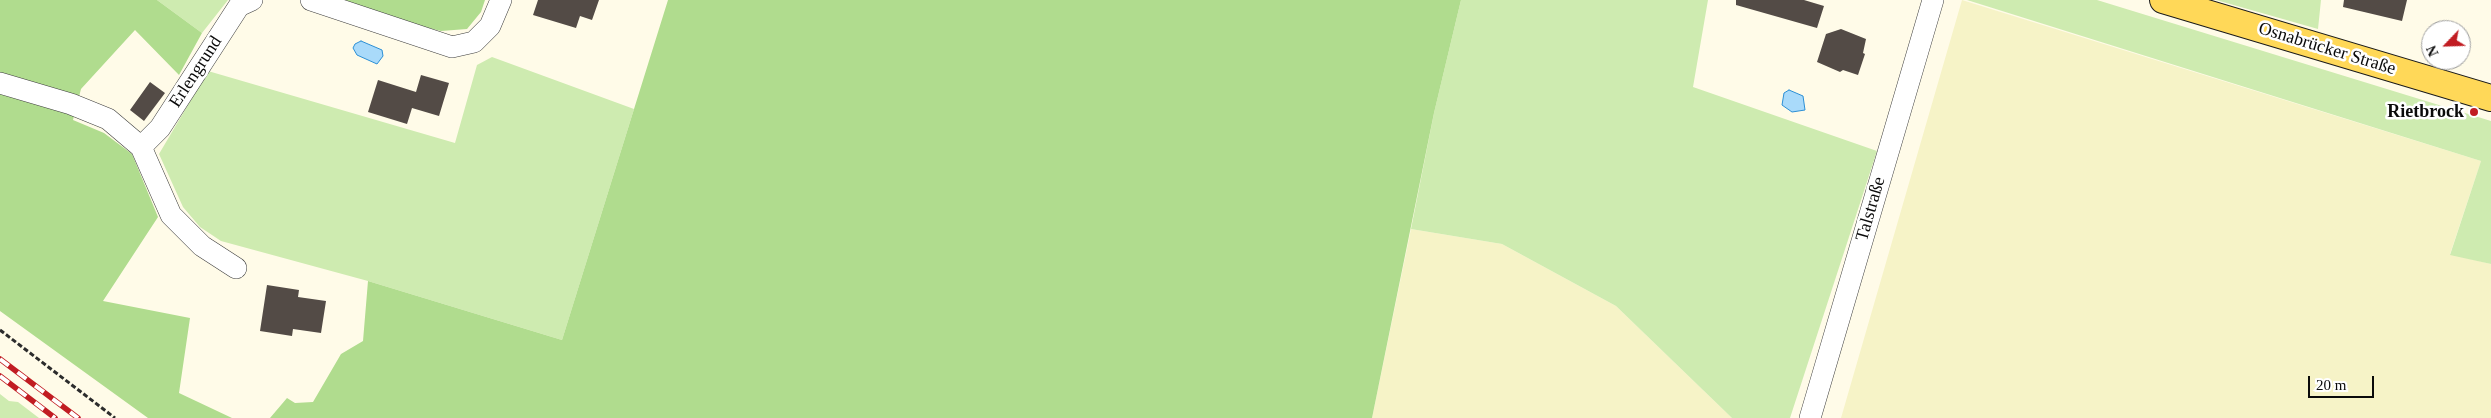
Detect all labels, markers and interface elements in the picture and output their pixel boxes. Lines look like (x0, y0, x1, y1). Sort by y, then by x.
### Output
street label: Osnabrücker Straße (2256, 18, 2398, 80)
north arrow (2421, 20, 2471, 70)
street label: Erlengrund (165, 32, 227, 112)
text: N (2424, 43, 2442, 59)
place label: Rietbrock (2387, 101, 2464, 123)
marker: Rietbrock (2468, 106, 2480, 118)
street label: Talstraße (1852, 174, 1890, 244)
scale bar (2311, 366, 2377, 398)
text: 20 m (2316, 377, 2346, 393)

